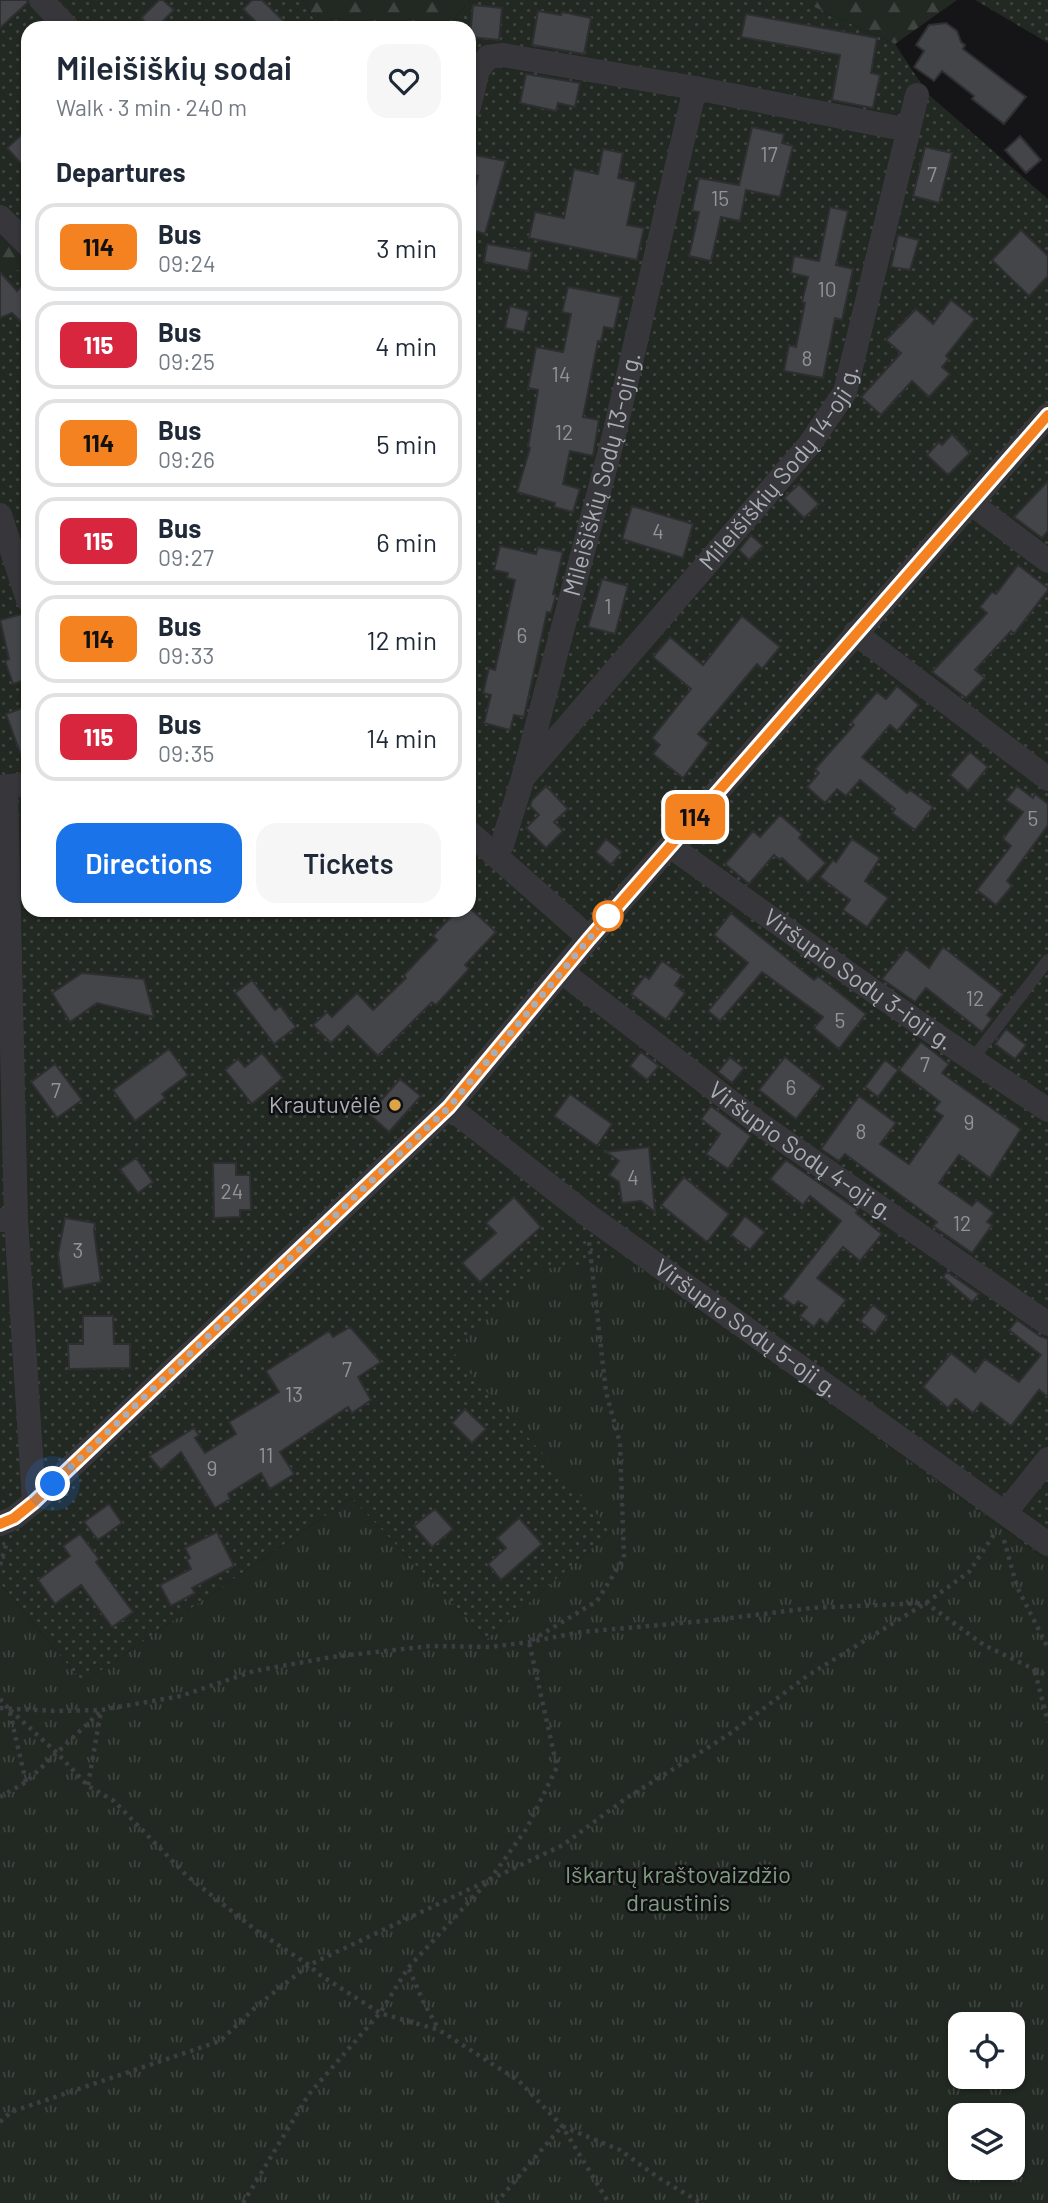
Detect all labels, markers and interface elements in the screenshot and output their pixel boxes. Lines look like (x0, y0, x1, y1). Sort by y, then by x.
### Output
button: heart (367, 44, 441, 118)
text: Mileišiškių sodai (56, 47, 292, 87)
text: Walk · 3 min · 240 m (56, 93, 247, 121)
house number: 17 (760, 141, 778, 166)
text: Departures (56, 156, 186, 187)
house number: 7 (927, 161, 937, 186)
house number: 15 (711, 185, 729, 210)
text: Bus (158, 218, 201, 249)
text: 114 (83, 232, 114, 261)
text: 3 min (376, 232, 437, 263)
text: 09:24 (158, 249, 216, 277)
house number: 10 (817, 276, 837, 301)
text: Bus (158, 316, 201, 347)
text: 115 (83, 330, 114, 359)
text: 4 min (375, 330, 437, 361)
house number: 8 (802, 345, 812, 370)
text: 09:25 (158, 347, 215, 375)
street label: Mileišiškių Sodų 13-oji g. (556, 349, 646, 599)
house number: 14 (552, 361, 570, 386)
street label: Mileišiškių Sodų 14-oji g. (692, 362, 864, 575)
text: Bus (158, 414, 201, 445)
house number: 12 (555, 419, 573, 444)
text: 114 (83, 428, 114, 457)
text: 5 min (376, 428, 437, 459)
text: 09:26 (158, 445, 215, 473)
text: Bus (158, 512, 201, 543)
house number: 4 (652, 518, 664, 543)
text: 115 (83, 526, 114, 555)
text: 6 min (376, 526, 437, 557)
text: 09:27 (158, 543, 214, 571)
house number: 1 (604, 593, 612, 618)
text: Bus (158, 610, 201, 641)
house number: 6 (517, 622, 527, 647)
text: 114 (83, 624, 114, 653)
text: 12 min (367, 624, 437, 655)
text: 09:33 (158, 641, 214, 669)
text: Bus (158, 708, 201, 739)
text: 115 (83, 722, 114, 751)
text: 14 min (366, 722, 437, 753)
text: 09:35 (158, 739, 214, 767)
line badge: 114 (655, 794, 735, 840)
text: 114 (679, 802, 711, 831)
house number: 5 (1028, 805, 1038, 830)
button: Directions (56, 823, 242, 903)
button: Tickets (256, 823, 441, 903)
unlabelled marker (593, 901, 623, 931)
street label: Viršupio Sodų 3-ioji g. (758, 902, 960, 1056)
house number: 12 (966, 985, 984, 1010)
house number: 5 (835, 1007, 845, 1032)
house number: 7 (920, 1051, 930, 1076)
street label: Viršupio Sodų 4-oji g. (704, 1074, 900, 1226)
house number: 6 (786, 1074, 796, 1099)
house number: 7 (51, 1077, 61, 1102)
place label: Krautuvėlė (269, 1089, 381, 1118)
marker: Krautuvėlė (387, 1097, 403, 1113)
house number: 9 (964, 1109, 974, 1134)
house number: 8 (856, 1118, 866, 1143)
house number: 4 (627, 1164, 639, 1189)
house number: 24 (221, 1178, 243, 1203)
house number: 12 (953, 1210, 971, 1235)
house number: 3 (73, 1237, 83, 1262)
street label: Viršupio Sodų 5-oji g. (649, 1252, 845, 1403)
house number: 7 (342, 1356, 352, 1381)
house number: 13 (285, 1381, 303, 1406)
house number: 11 (259, 1442, 273, 1467)
house number: 9 (207, 1455, 217, 1480)
your location (35, 1466, 70, 1501)
park label: Iškartų kraštovaizdžio draustinis (565, 1859, 791, 1916)
map controls (948, 2012, 1025, 2180)
button: locate (948, 2012, 1025, 2089)
button: layers (948, 2103, 1025, 2180)

